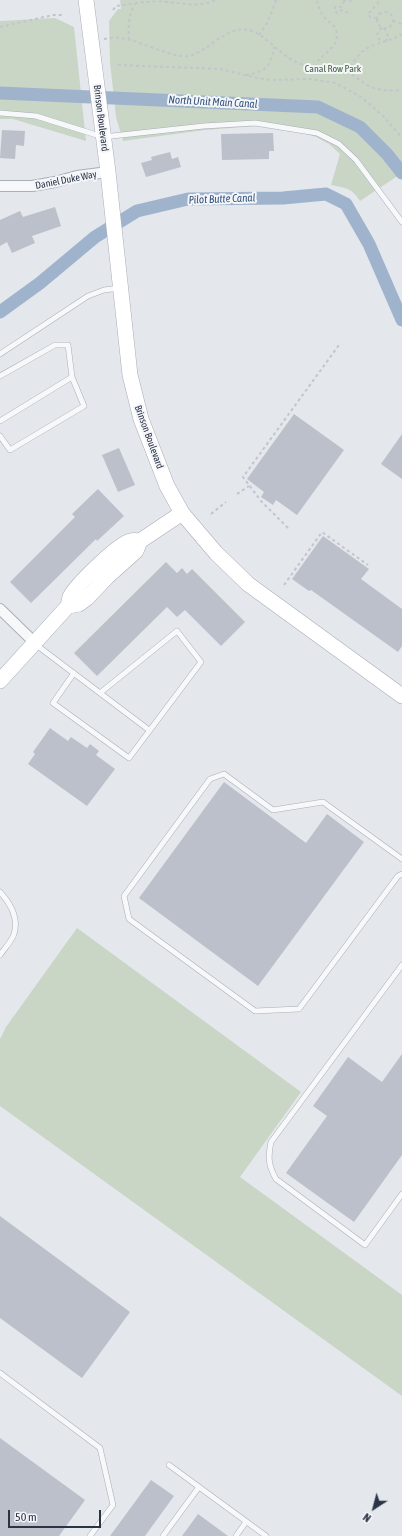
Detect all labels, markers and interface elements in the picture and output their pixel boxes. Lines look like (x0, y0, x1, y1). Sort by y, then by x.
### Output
park label: Canal Row Park (305, 63, 361, 75)
street label: Brinson Boulevard (91, 84, 111, 152)
water label: North Unit Main Canal (168, 93, 258, 111)
street label: Daniel Duke Way (34, 168, 98, 192)
water label: Pilot Butte Canal (188, 191, 256, 207)
street label: Brinson Boulevard (132, 404, 166, 470)
north arrow (354, 1488, 394, 1528)
scale bar (10, 1502, 103, 1528)
text: 50 m (15, 1510, 37, 1524)
text: N (361, 1511, 373, 1524)

